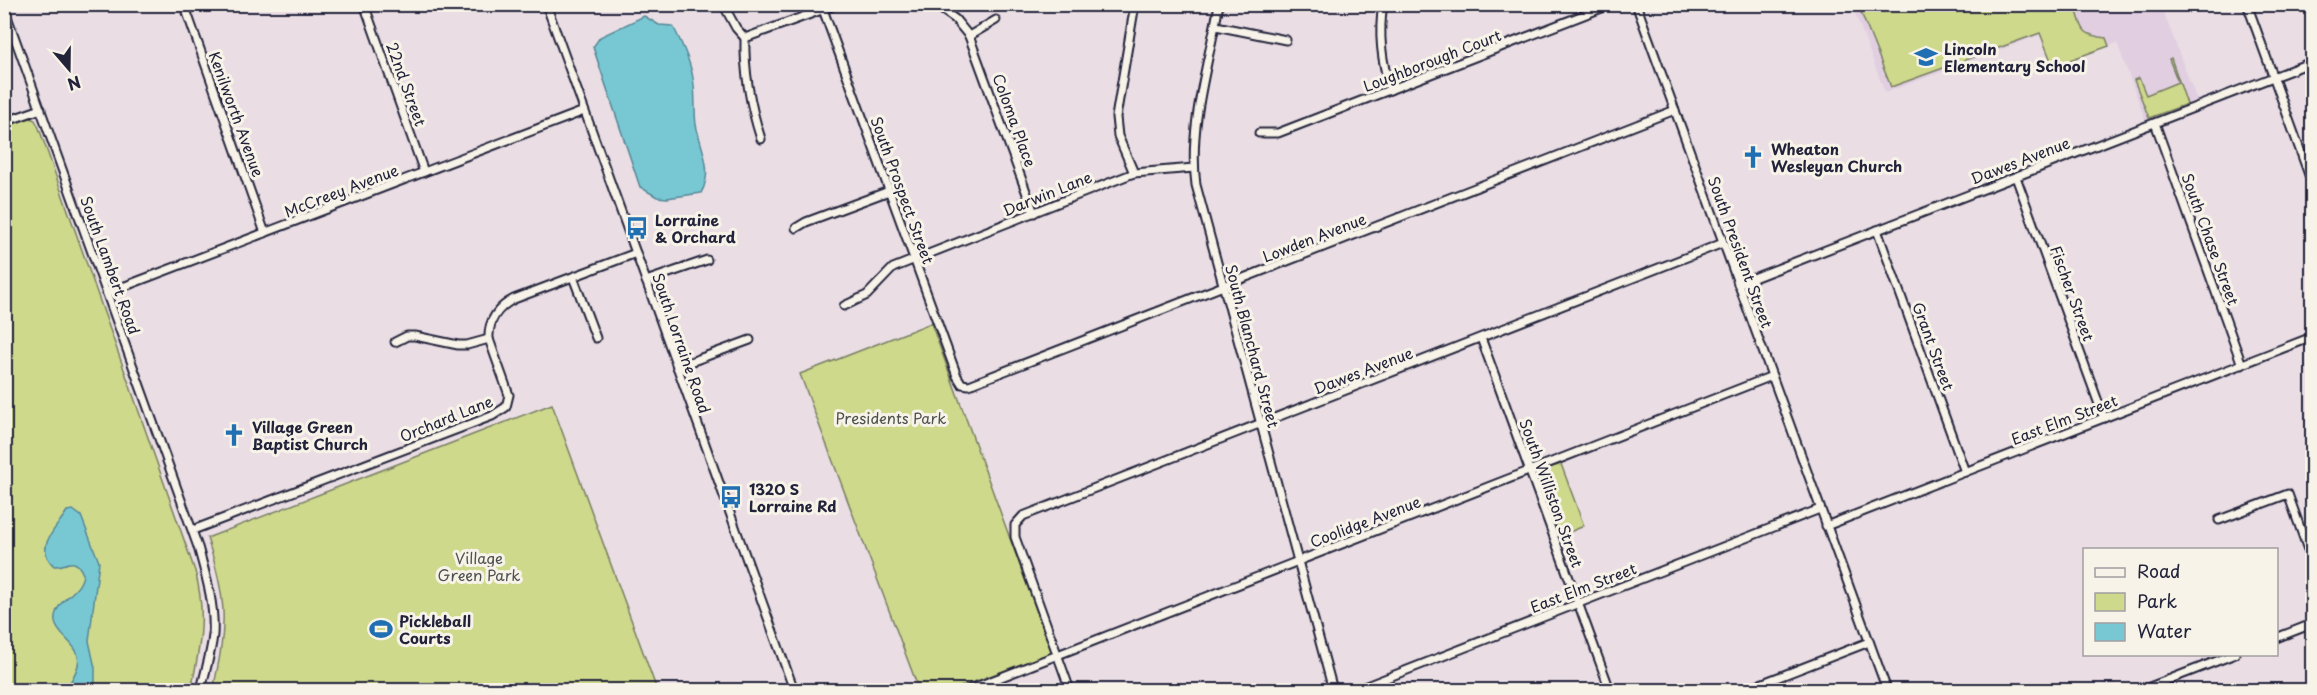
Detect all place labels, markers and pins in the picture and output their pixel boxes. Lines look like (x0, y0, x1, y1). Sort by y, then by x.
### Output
place label: Lincoln Elementary School (1944, 37, 2085, 77)
school or university icon: Lincoln Elementary School (1913, 44, 1939, 70)
place label: Wheaton Wesleyan Church (1771, 137, 1902, 177)
church icon: Wheaton Wesleyan Church (1740, 144, 1766, 170)
place label: Lorraine & Orchard (655, 208, 736, 248)
bus stop icon: Lorraine & Orchard (624, 215, 650, 241)
place label: Village Green Baptist Church (252, 415, 368, 455)
church icon: Village Green Baptist Church (221, 422, 247, 448)
place label: 1320 S Lorraine Rd (749, 477, 836, 517)
bus stop icon: 1320 S Lorraine Rd (718, 484, 744, 510)
place label: Pickleball Courts (399, 609, 471, 649)
sports icon: Pickleball Courts (368, 616, 394, 642)

